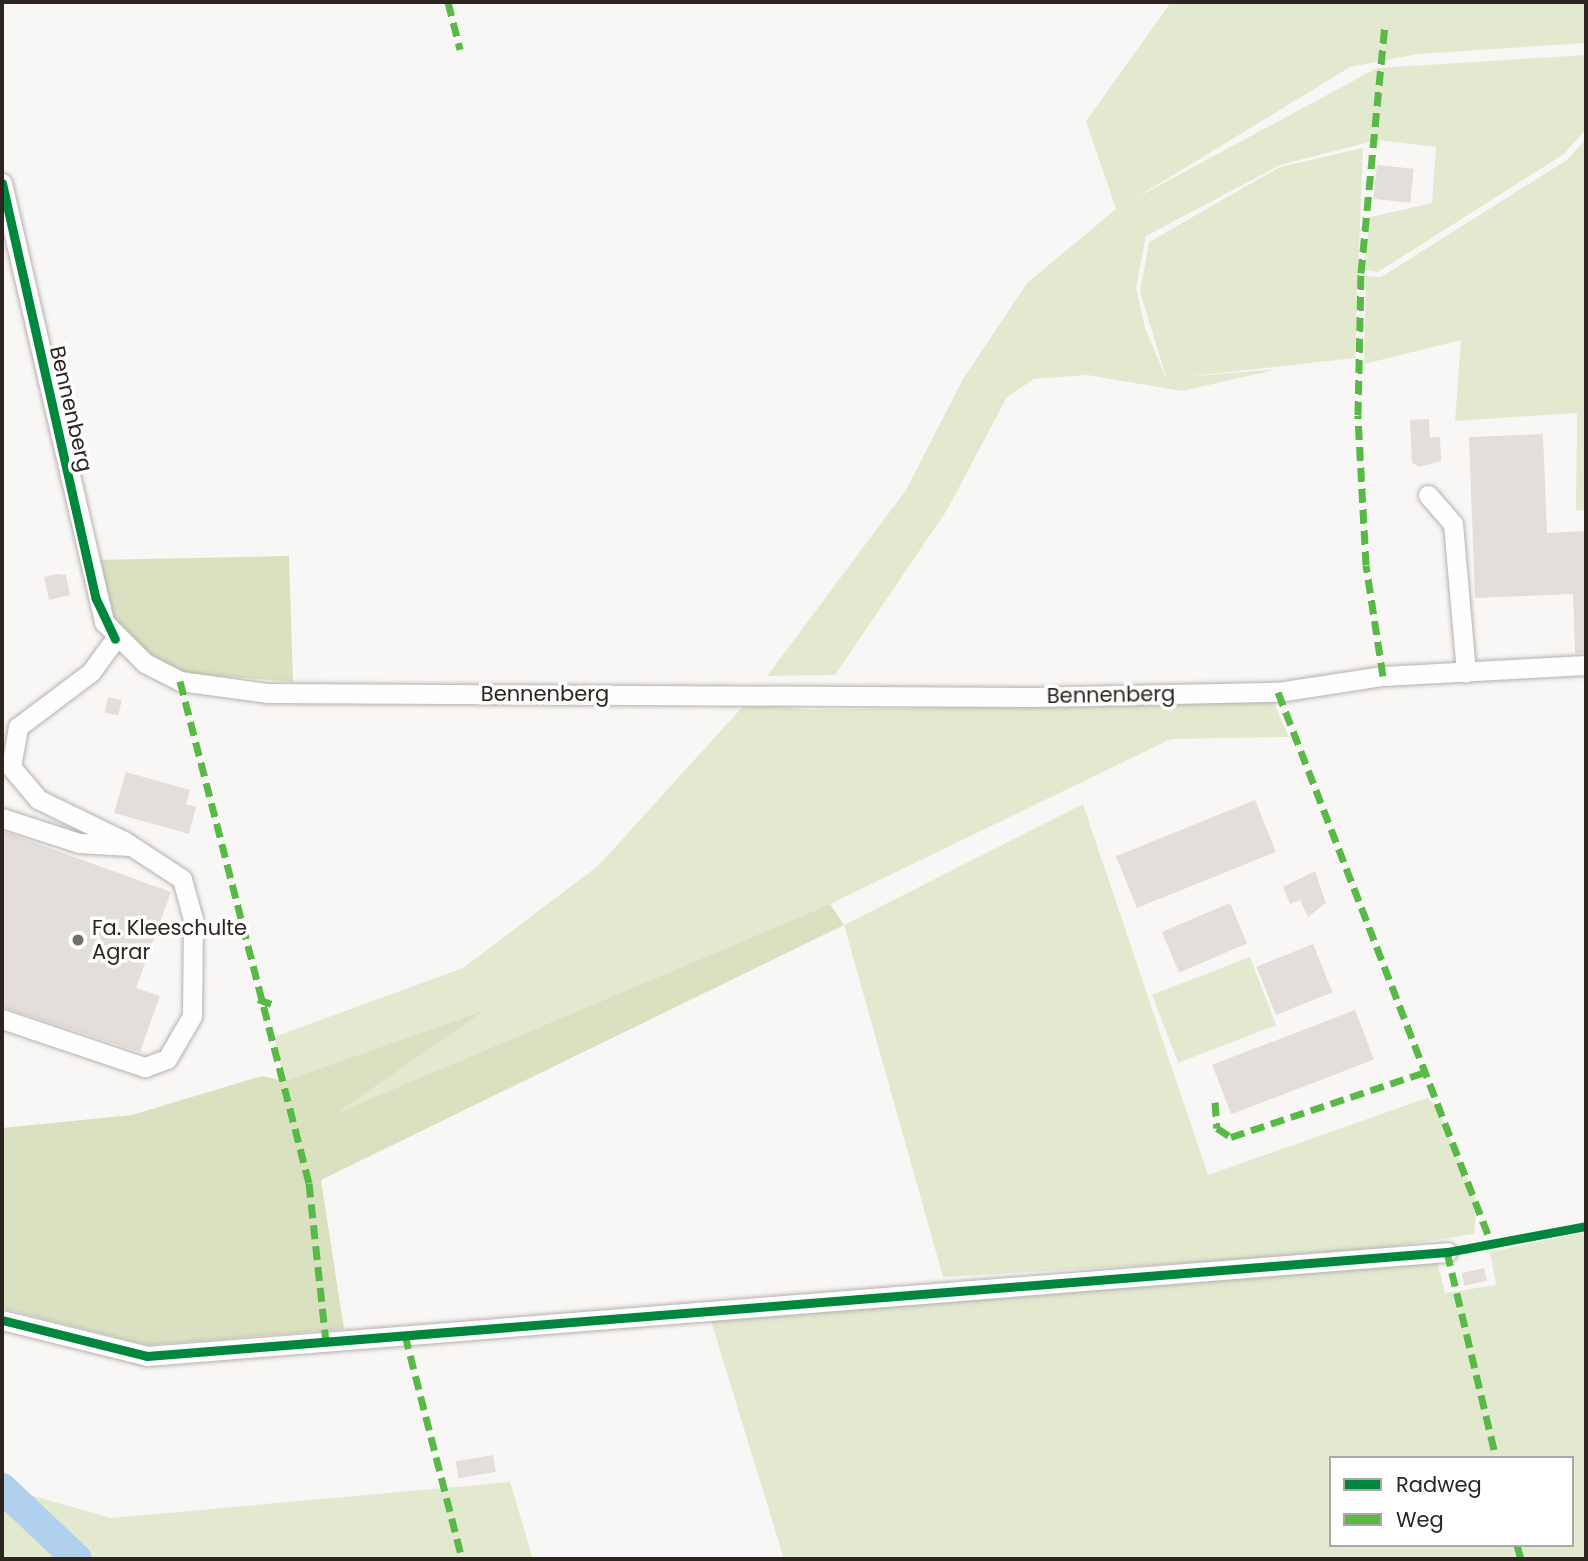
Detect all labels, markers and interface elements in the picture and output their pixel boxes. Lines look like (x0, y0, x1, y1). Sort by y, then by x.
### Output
street label: Bennenberg (44, 344, 98, 474)
street label: Bennenberg (481, 681, 609, 707)
street label: Bennenberg (1047, 681, 1175, 709)
place label: Fa. Kleeschulte Agrar (92, 915, 247, 965)
marker: Fa. Kleeschulte Agrar (70, 932, 86, 948)
legend (1329, 1456, 1574, 1547)
text: Radweg (1396, 1470, 1482, 1499)
text: Weg (1396, 1505, 1444, 1534)

